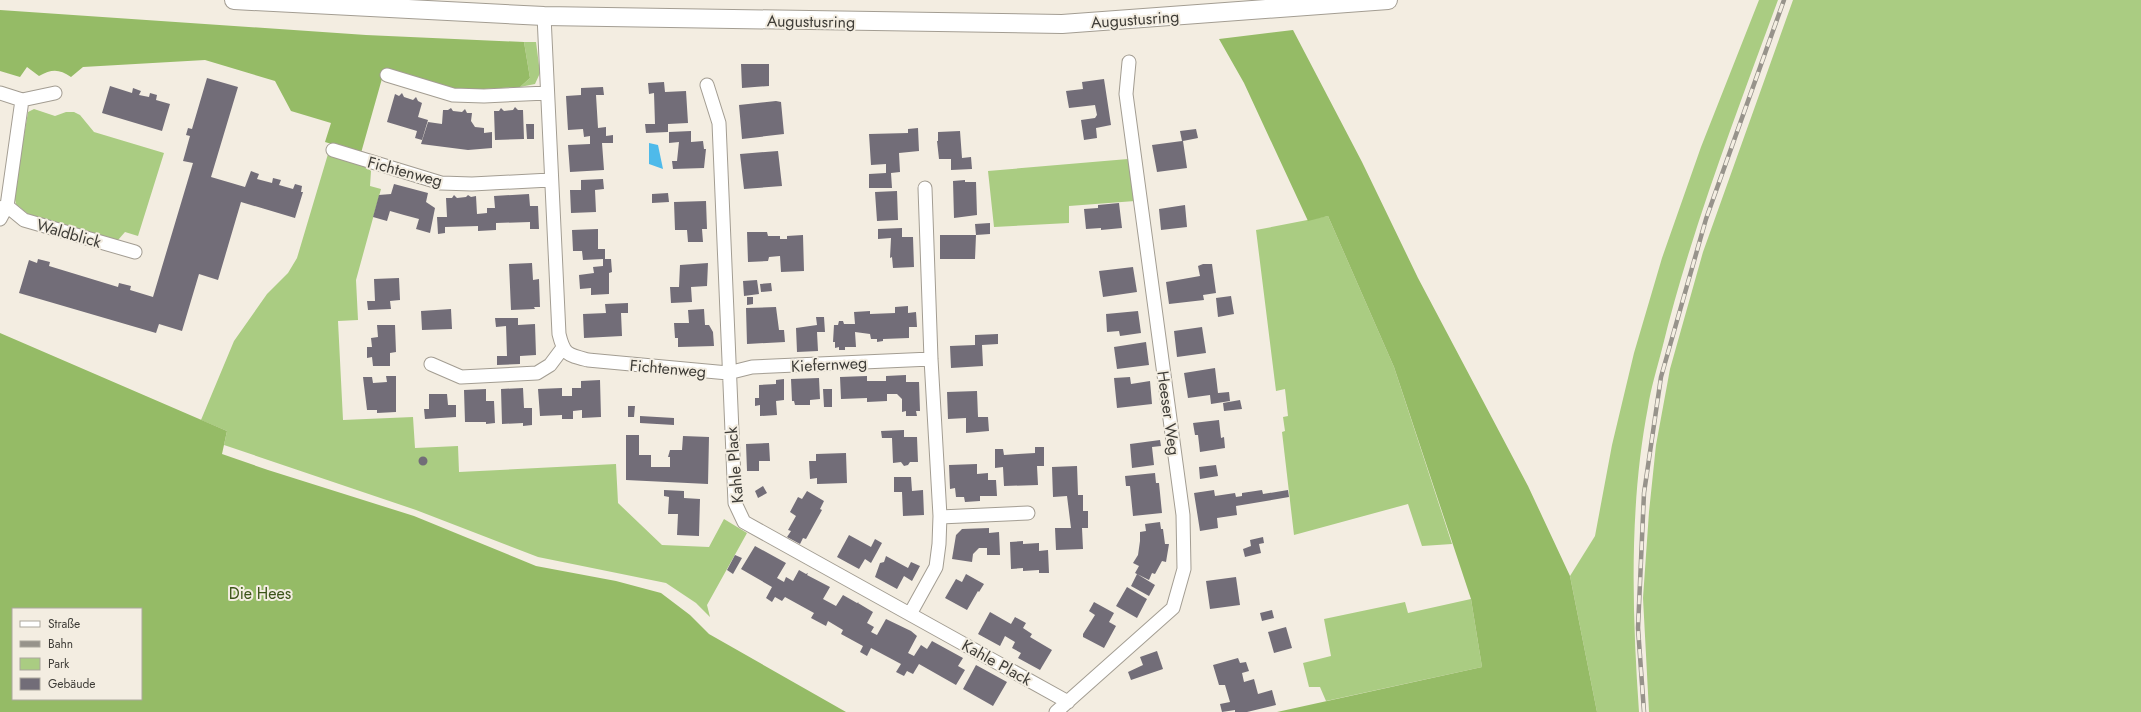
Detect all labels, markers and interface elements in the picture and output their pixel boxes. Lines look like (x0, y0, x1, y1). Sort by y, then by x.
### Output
street label: Augustusring (1090, 5, 1180, 34)
street label: Augustusring (767, 9, 855, 34)
street label: Fichtenweg (365, 150, 445, 193)
street label: Waldblick (34, 213, 105, 254)
street label: Kiefernweg (790, 351, 868, 378)
street label: Fichtenweg (629, 354, 707, 383)
street label: Heeser Weg (1151, 369, 1186, 457)
street label: Kahle Plack (720, 425, 749, 504)
park label: Die Hees (229, 582, 291, 605)
legend (12, 608, 142, 700)
text: Straße (48, 615, 80, 633)
street label: Kahle Plack (958, 634, 1037, 692)
text: Bahn (48, 635, 73, 653)
text: Park (48, 655, 70, 673)
text: Gebäude (48, 675, 95, 693)

